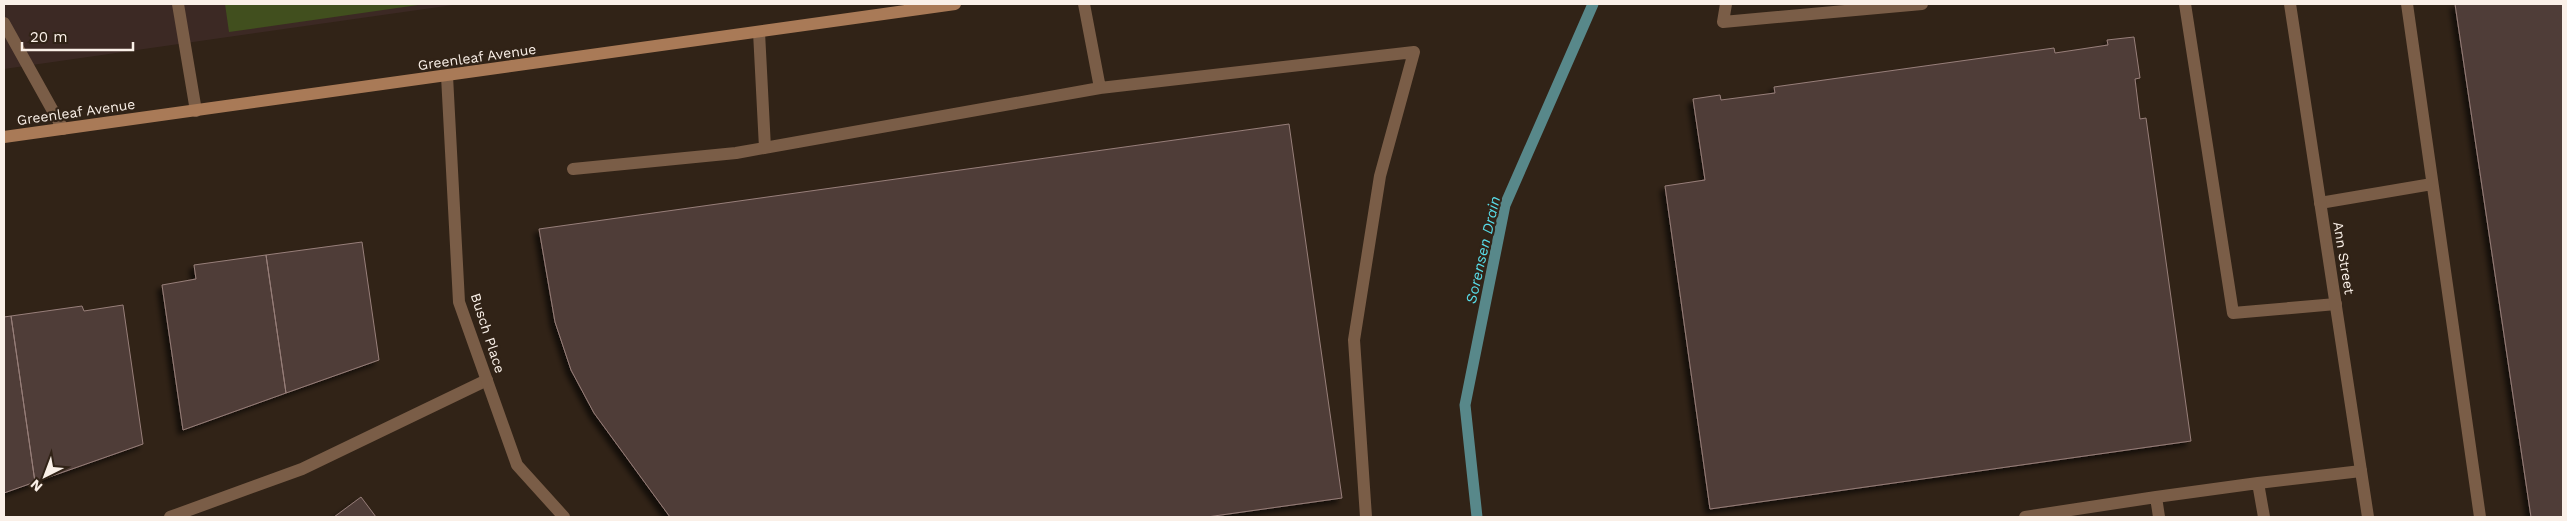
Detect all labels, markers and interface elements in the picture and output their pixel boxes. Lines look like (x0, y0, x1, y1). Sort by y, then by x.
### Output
scale bar (22, 20, 134, 52)
text: 20 m (30, 28, 68, 46)
street label: Greenleaf Avenue (417, 41, 537, 73)
street label: Greenleaf Avenue (16, 96, 136, 128)
water label: Sorensen Drain (1462, 194, 1504, 306)
street label: Ann Street (2330, 220, 2358, 296)
street label: Busch Place (468, 291, 508, 375)
north arrow (20, 451, 70, 501)
text: N (27, 476, 46, 495)

